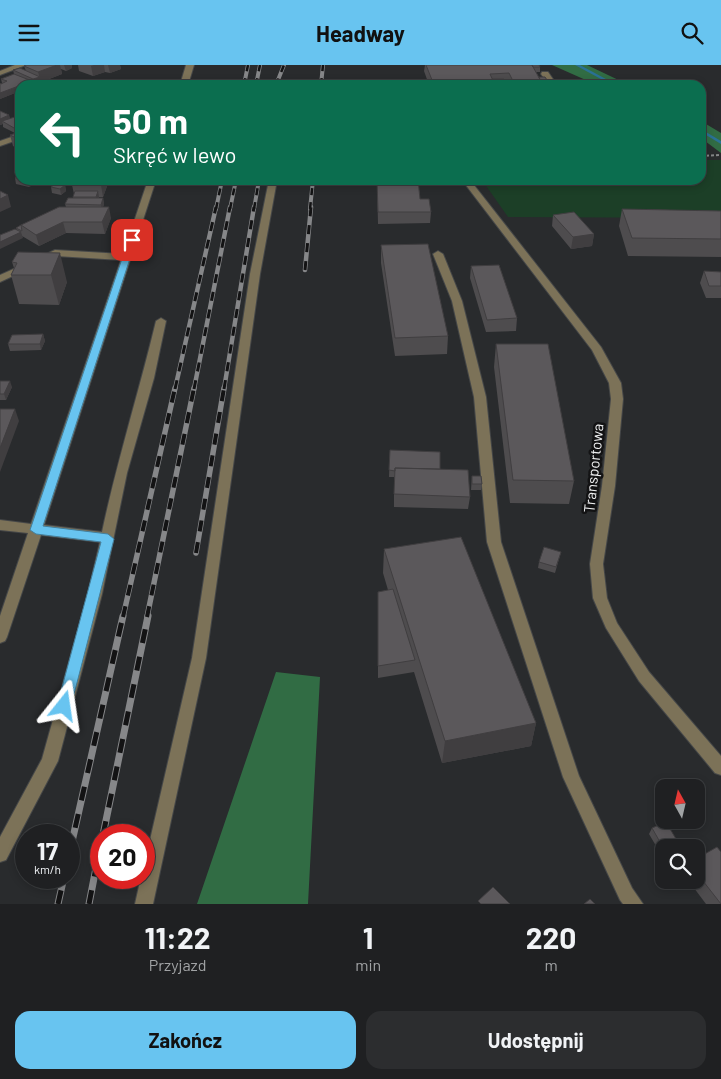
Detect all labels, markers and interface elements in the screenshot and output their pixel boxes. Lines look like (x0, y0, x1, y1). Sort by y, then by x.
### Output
icon: menu (15, 19, 43, 47)
icon: search (678, 19, 706, 47)
text: Headway (316, 20, 405, 46)
text: 50 m (113, 99, 188, 141)
icon: left (30, 100, 95, 165)
text: Skręć w lewo (113, 141, 237, 167)
pin (111, 219, 153, 261)
icon: arrive (118, 226, 146, 254)
street label: Transportowa (579, 423, 607, 513)
position arrow (37, 679, 89, 731)
north arrow (655, 779, 705, 829)
map controls (655, 779, 705, 889)
speed limit sign: 20 (90, 824, 155, 889)
text: 17 (37, 835, 58, 865)
button: search (655, 839, 705, 889)
text: km/h (34, 862, 61, 876)
text: 11:22 (145, 919, 211, 955)
text: 1 (363, 919, 373, 955)
text: 220 (526, 919, 576, 955)
text: Przyjazd (149, 955, 206, 974)
text: min (355, 955, 381, 974)
text: m (544, 955, 558, 974)
button: Zakończ (15, 1011, 356, 1069)
button: Udostępnij (366, 1011, 706, 1069)

